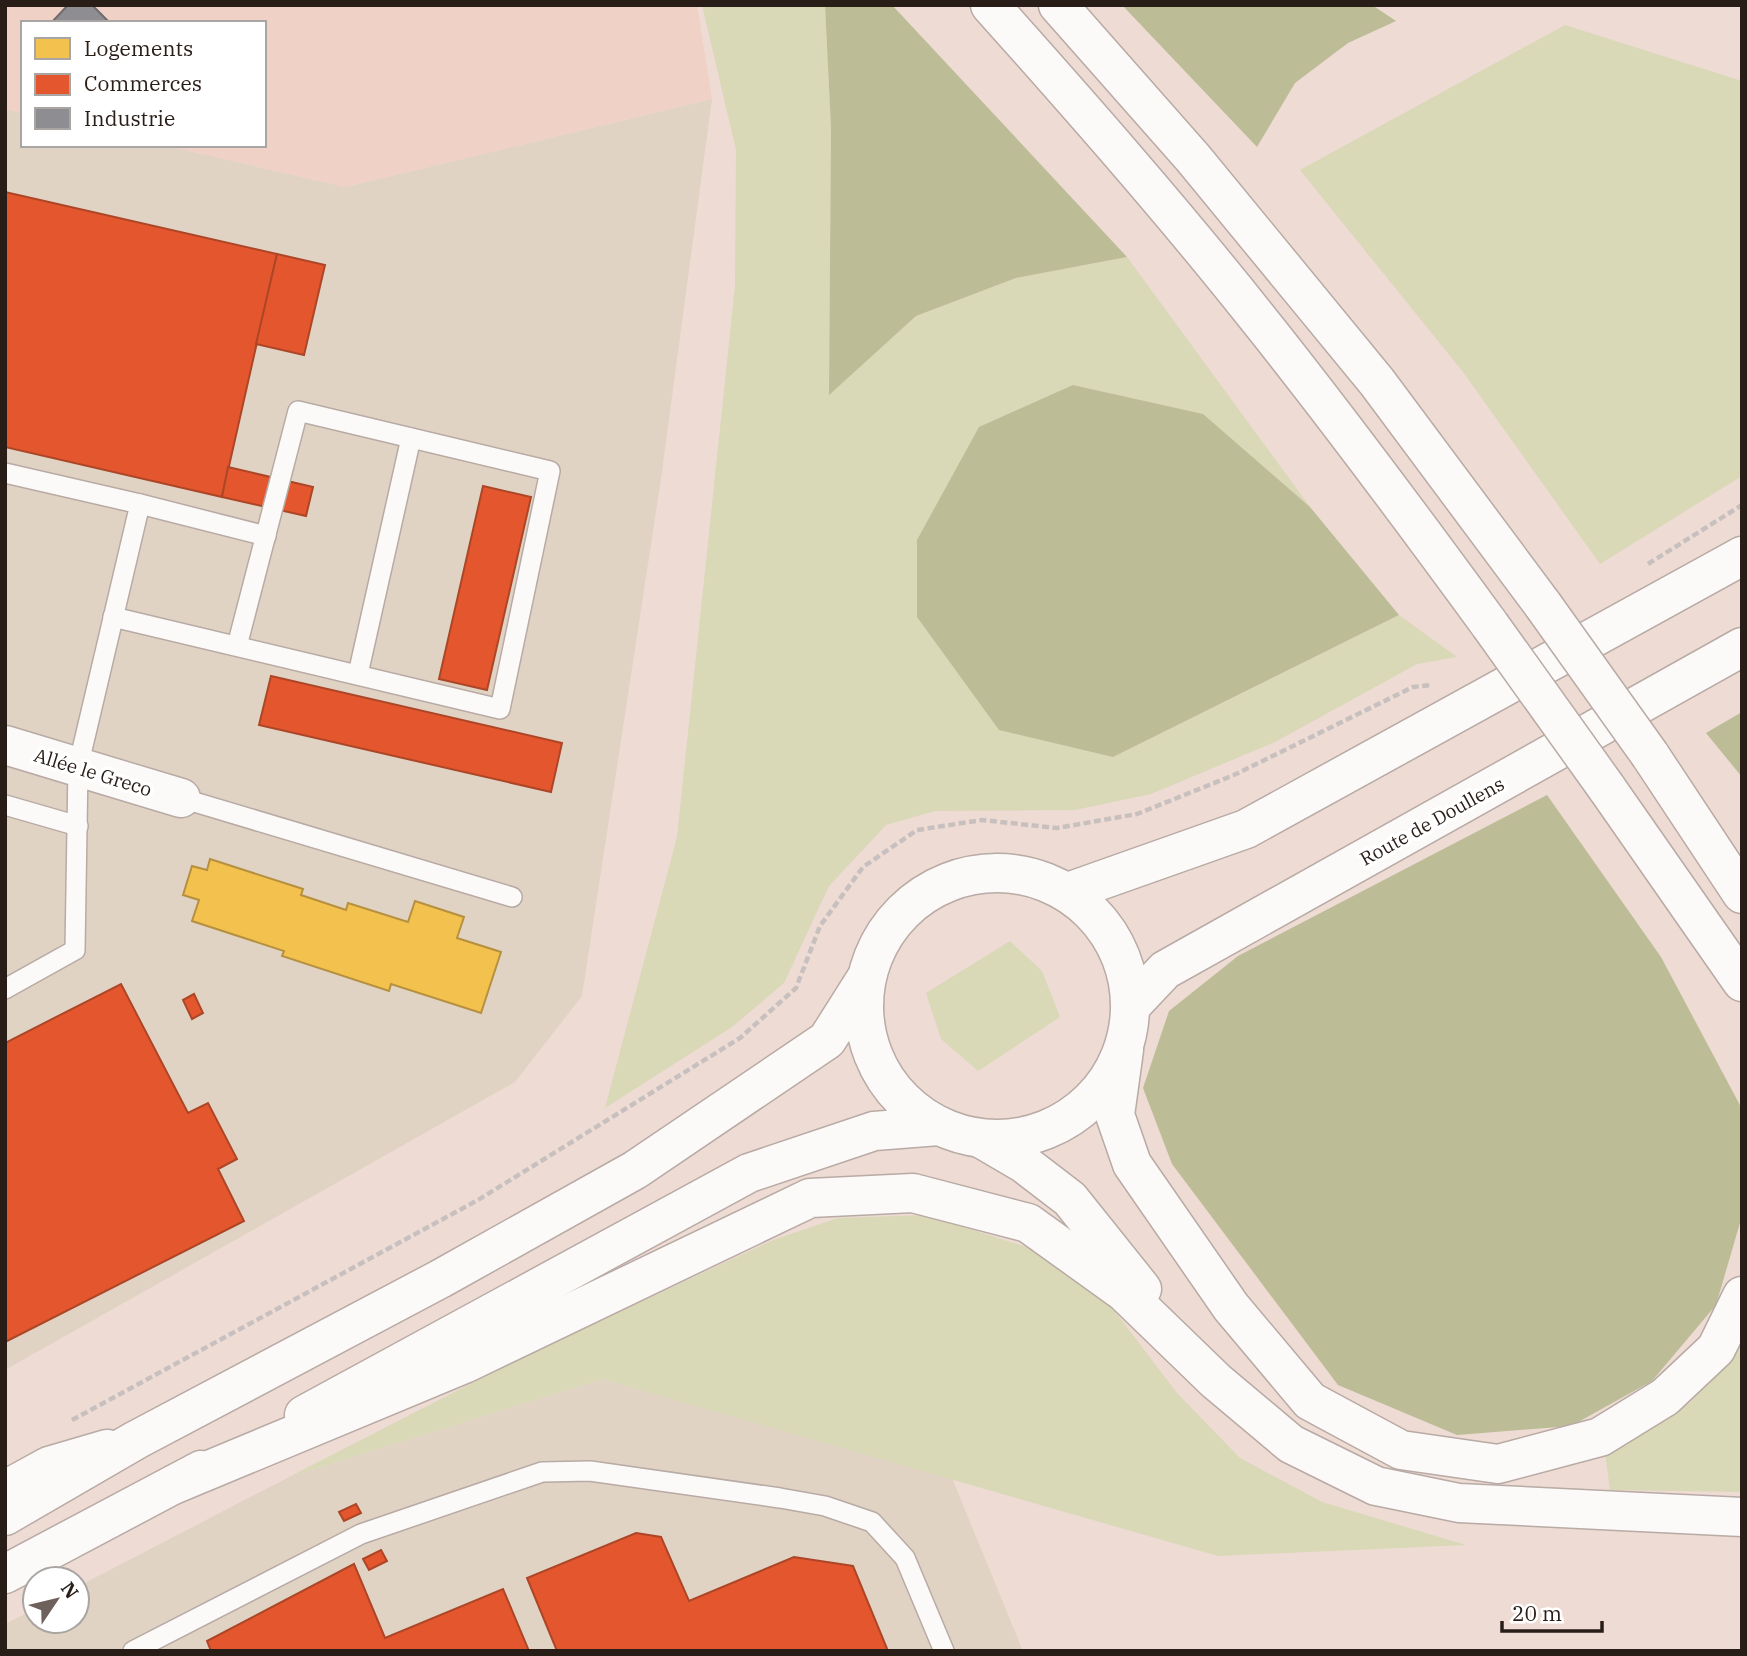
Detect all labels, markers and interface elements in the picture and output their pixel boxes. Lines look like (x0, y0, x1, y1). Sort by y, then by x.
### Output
legend (21, 21, 266, 147)
text: Logements (84, 34, 193, 62)
text: Commerces (84, 69, 202, 97)
text: Industrie (84, 104, 175, 132)
street label: Allée le Greco (31, 743, 155, 801)
street label: Route de Doullens (1356, 771, 1508, 871)
north arrow (21, 1565, 91, 1635)
text: N (56, 1577, 84, 1603)
scale bar (1502, 1590, 1602, 1634)
text: 20 m (1512, 1599, 1562, 1627)

